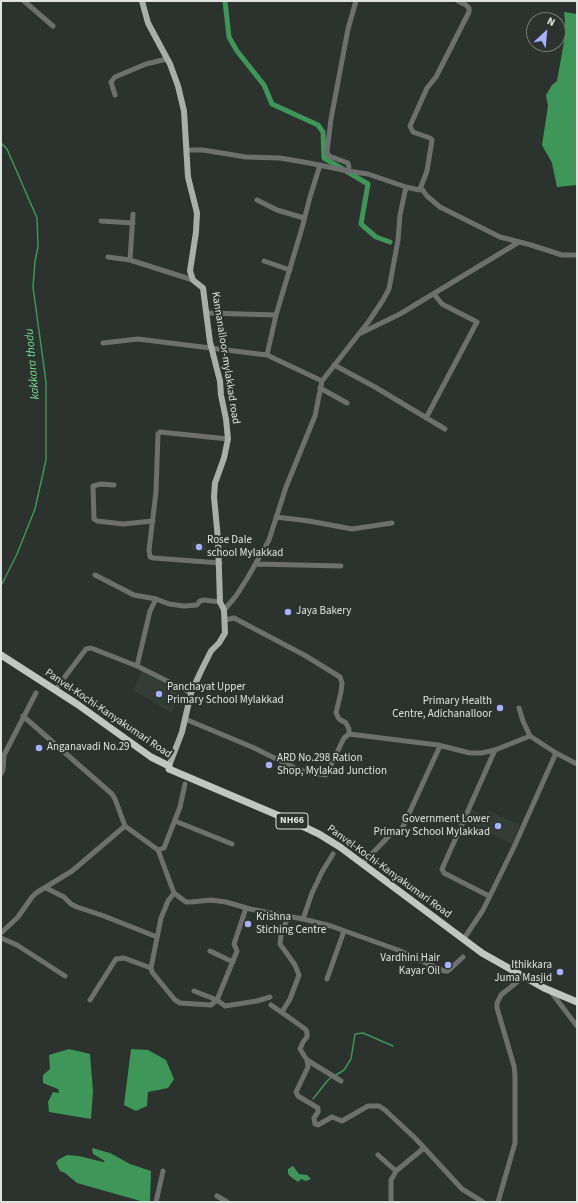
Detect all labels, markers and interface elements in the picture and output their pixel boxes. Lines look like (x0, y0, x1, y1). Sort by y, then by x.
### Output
north arrow (526, 12, 566, 52)
text: N (544, 13, 558, 30)
street label: Kannanalloor-mylakkad road (208, 291, 242, 425)
water label: kakkara thodu (23, 328, 43, 400)
place label: Rose Dale school Mylakkad (207, 534, 283, 560)
marker: Rose Dale school Mylakkad (194, 542, 204, 552)
place label: Jaya Bakery (296, 605, 351, 619)
marker: Jaya Bakery (283, 607, 293, 617)
street label: Panvel-Kochi-Kanyakumari Road (42, 667, 174, 761)
place label: Panchayat Upper Primary School Mylakkad (167, 681, 284, 707)
marker: Panchayat Upper Primary School Mylakkad (154, 689, 164, 699)
place label: Primary Health Centre, Adichanalloor (392, 695, 492, 721)
marker: Primary Health Centre, Adichanalloor (495, 703, 505, 713)
place label: Anganavadi No.29 (47, 741, 130, 755)
marker: Anganavadi No.29 (34, 743, 44, 753)
place label: ARD No.298 Ration Shop, Mylakad Junction (277, 752, 387, 778)
marker: ARD No.298 Ration Shop, Mylakad Junction (264, 760, 274, 770)
road number: NH66 (276, 813, 308, 829)
place label: Government Lower Primary School Mylakkad (373, 813, 490, 839)
marker: Government Lower Primary School Mylakkad (493, 821, 503, 831)
street label: Panvel-Kochi-Kanyakumari Road (324, 823, 454, 921)
place label: Krishna Stiching Centre (256, 911, 326, 937)
marker: Krishna Stiching Centre (243, 919, 253, 929)
place label: Vardhini Hair Kayar Oil (380, 952, 440, 978)
place label: Ithikkara Juma Masjid (494, 959, 552, 985)
marker: Vardhini Hair Kayar Oil (443, 960, 453, 970)
marker: Ithikkara Juma Masjid (555, 967, 565, 977)

